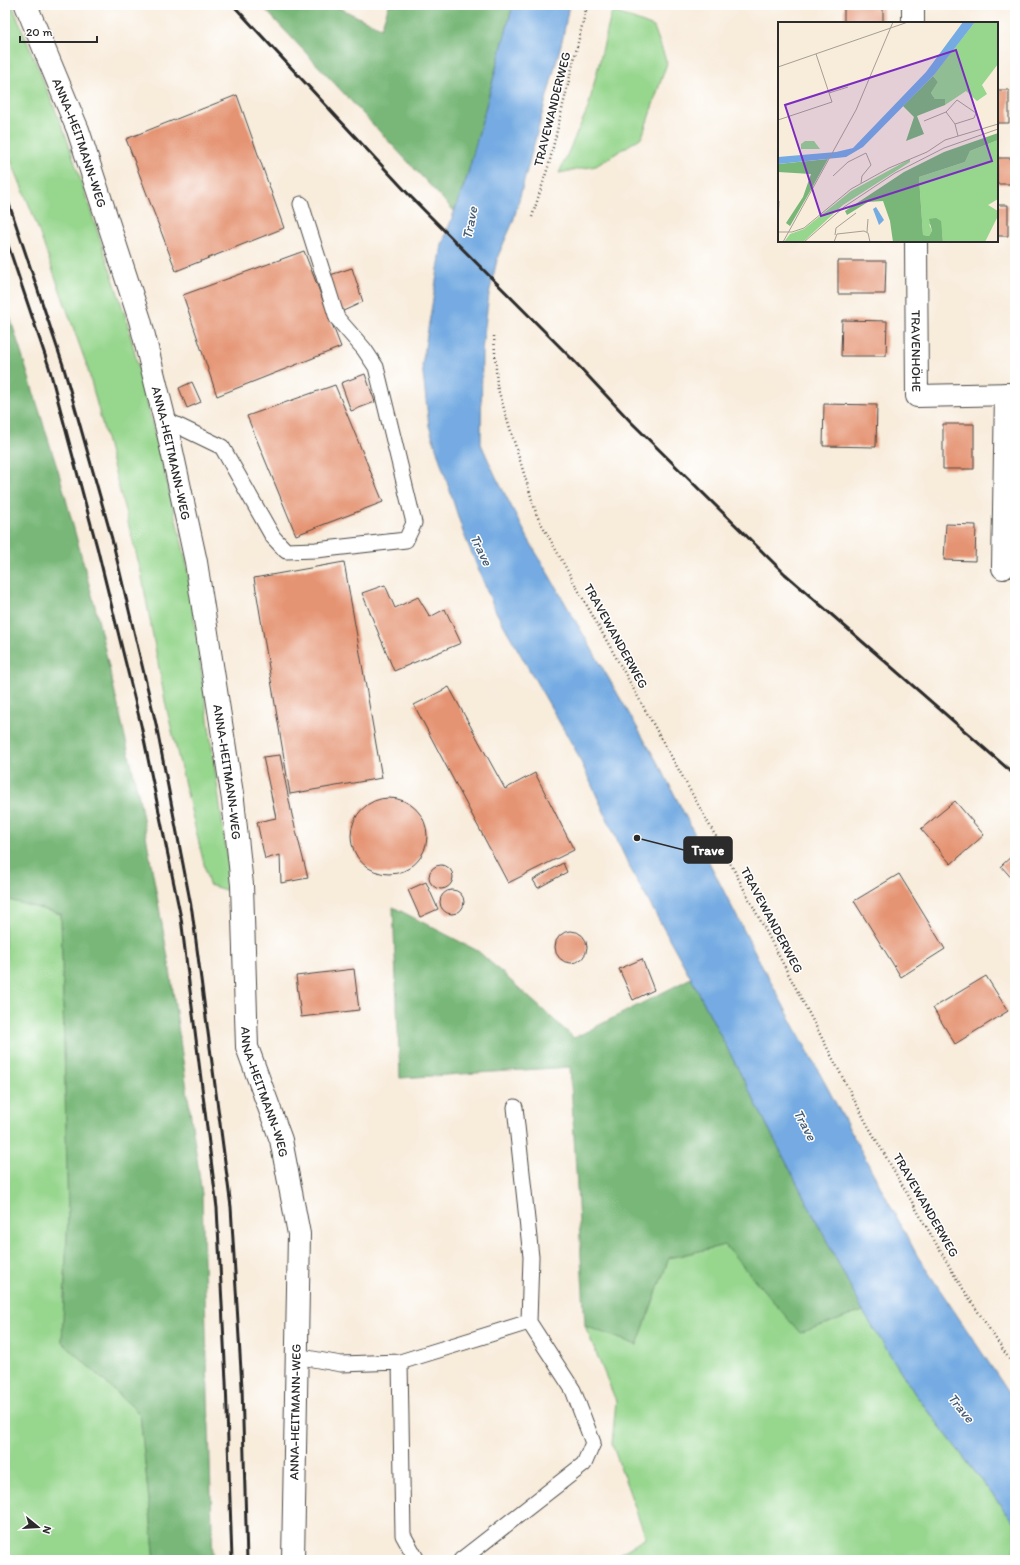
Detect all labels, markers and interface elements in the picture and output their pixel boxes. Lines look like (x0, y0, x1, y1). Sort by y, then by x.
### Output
scale bar (20, 18, 97, 44)
inset map (778, 22, 998, 242)
text: 20 m (26, 25, 53, 39)
street label: TRAVEWANDERWEG (530, 50, 574, 168)
street label: ANNA-HEITMANN-WEG (50, 76, 110, 209)
water label: Trave (459, 204, 482, 241)
street label: TRAVENHÖHE (909, 310, 924, 392)
street label: ANNA-HEITMANN-WEG (149, 385, 194, 521)
water label: Trave (466, 532, 496, 570)
street label: TRAVEWANDERWEG (581, 581, 651, 691)
street label: ANNA-HEITMANN-WEG (211, 703, 245, 840)
callout: Trave (684, 837, 732, 863)
text: Trave (691, 842, 725, 859)
street label: TRAVEWANDERWEG (738, 864, 806, 976)
street label: ANNA-HEITMANN-WEG (239, 1026, 292, 1158)
water label: Trave (790, 1107, 821, 1145)
street label: TRAVEWANDERWEG (890, 1150, 962, 1260)
street label: ANNA-HEITMANN-WEG (286, 1344, 304, 1480)
water label: Trave (944, 1390, 979, 1427)
north arrow (18, 1507, 58, 1547)
text: N (40, 1524, 54, 1535)

